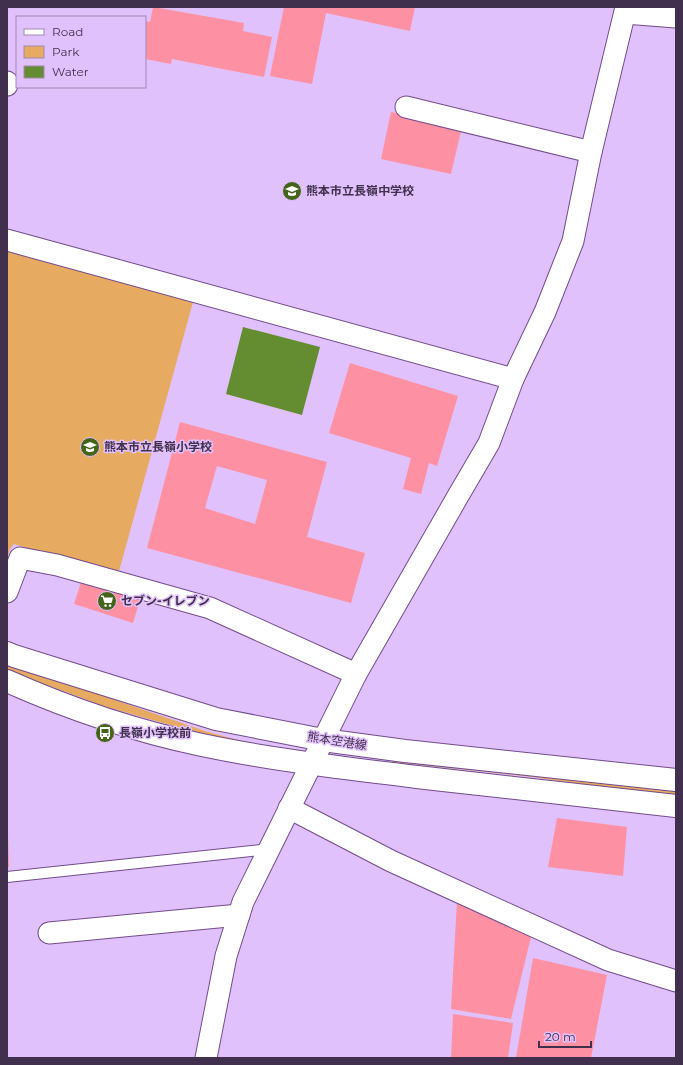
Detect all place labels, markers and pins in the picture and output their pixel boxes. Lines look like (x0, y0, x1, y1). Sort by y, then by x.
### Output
school or university icon: 熊本市立長嶺中学校 (281, 180, 303, 202)
place label: 熊本市立長嶺中学校 (306, 183, 414, 198)
school or university icon: 熊本市立長嶺小学校 (79, 436, 101, 458)
place label: 熊本市立長嶺小学校 (104, 439, 212, 454)
supermarket icon: セブン-イレブン (96, 590, 118, 612)
place label: セブン-イレブン (121, 593, 210, 608)
bus stop icon: 長嶺小学校前 (94, 722, 116, 744)
place label: 長嶺小学校前 (119, 725, 191, 740)

